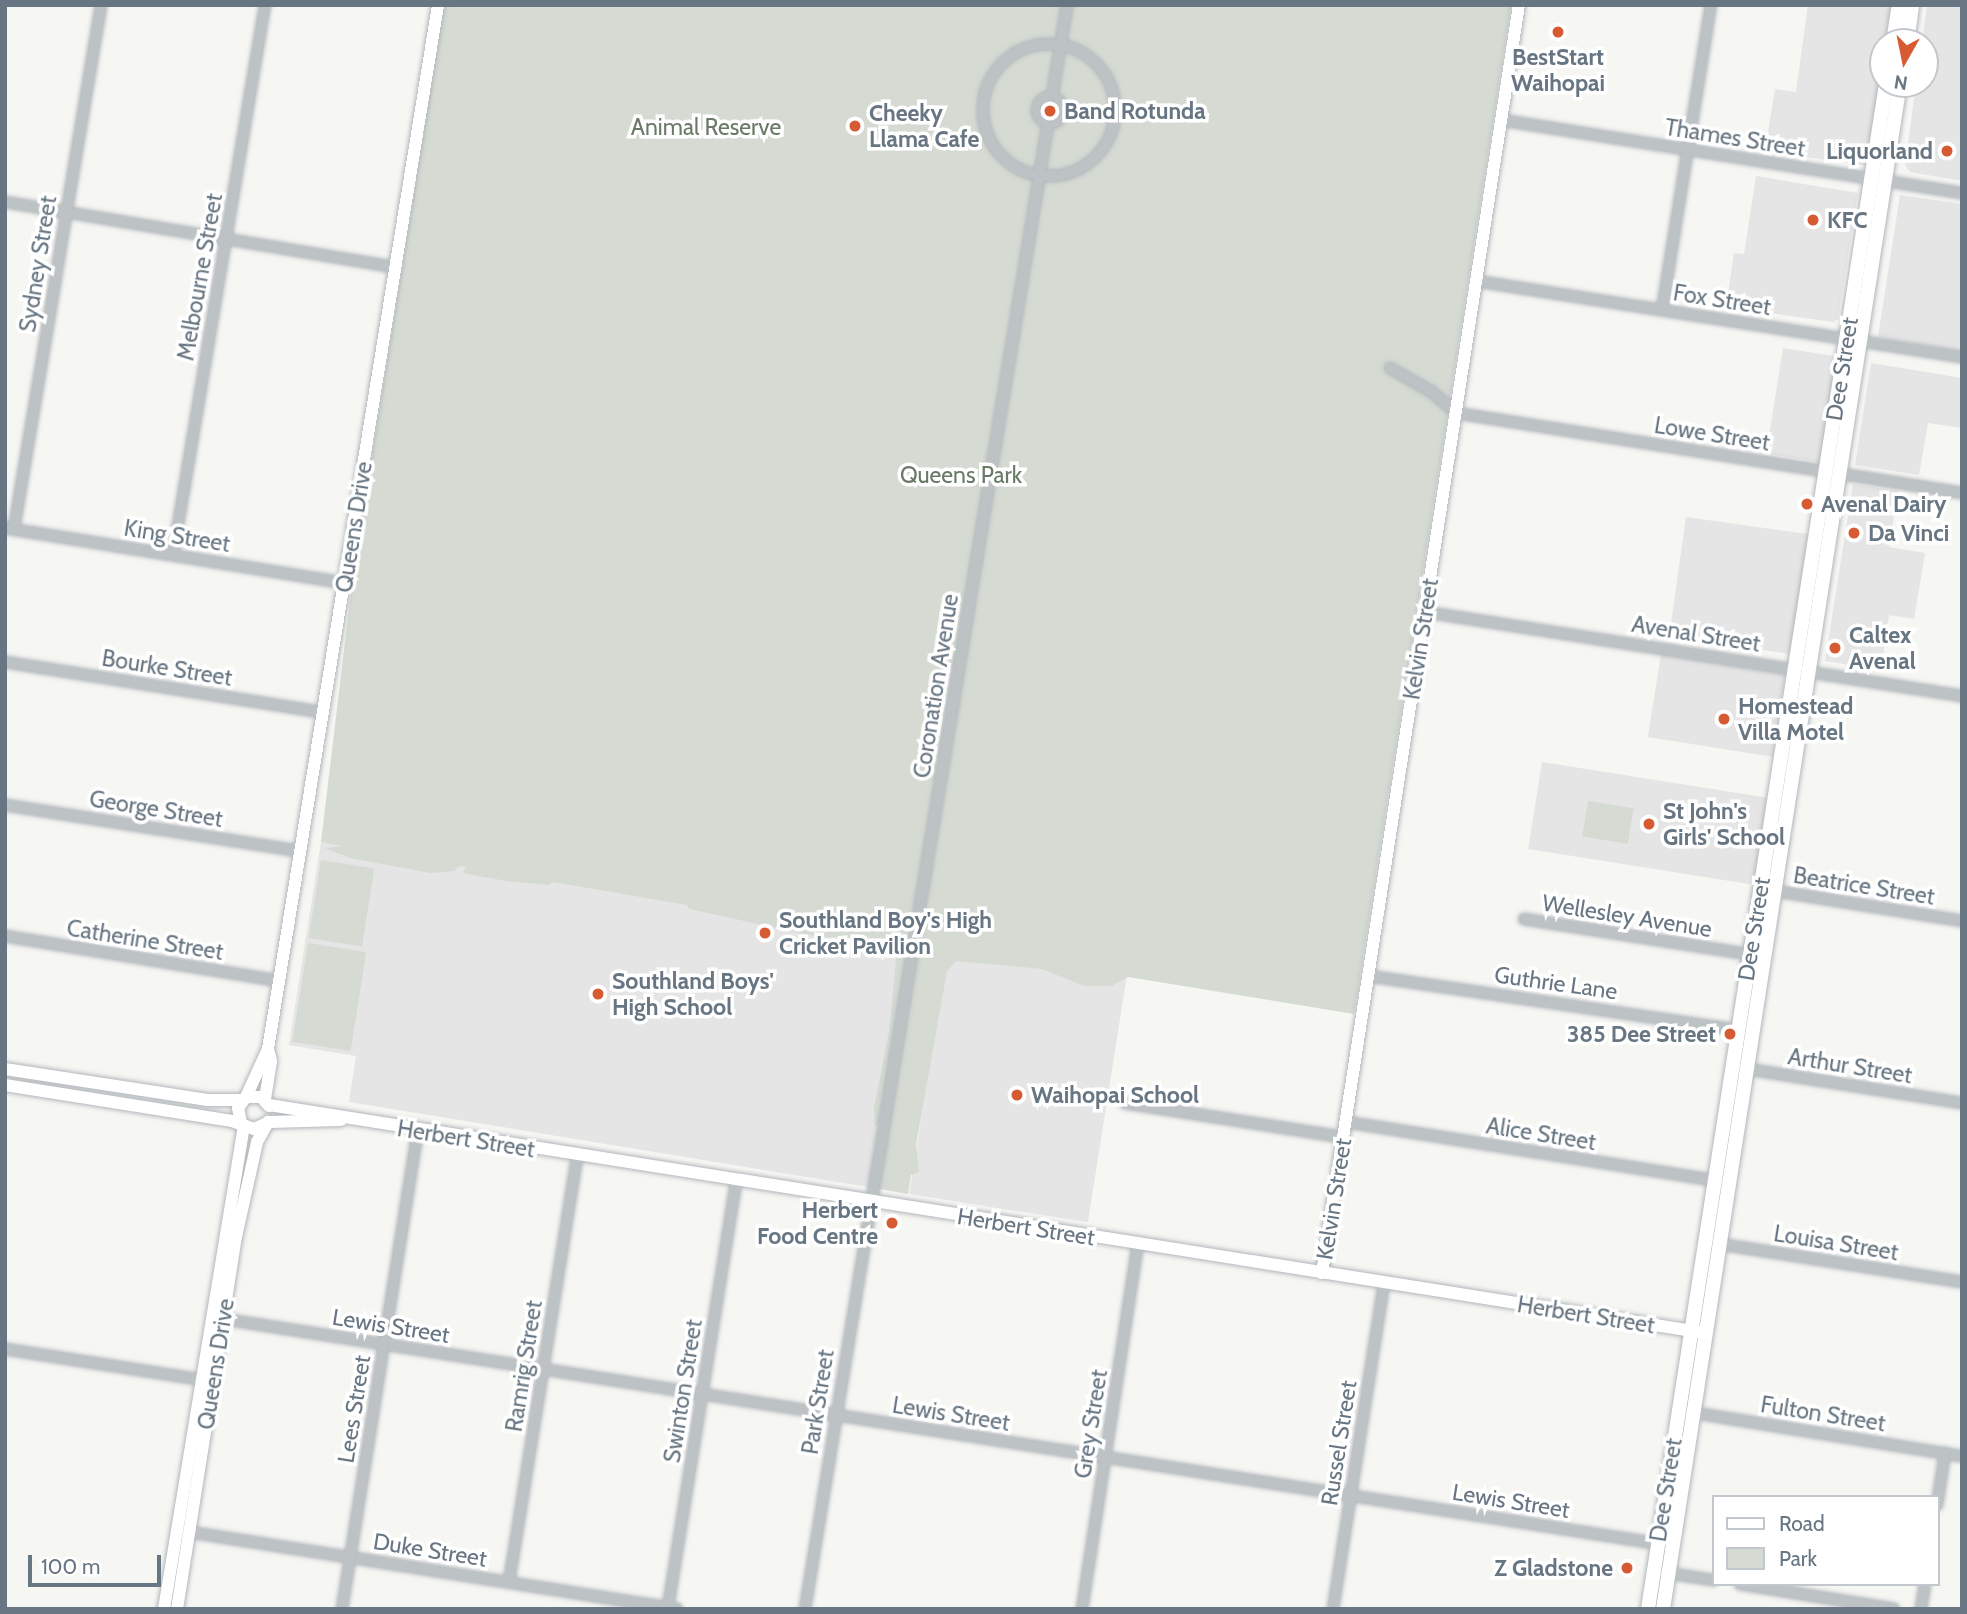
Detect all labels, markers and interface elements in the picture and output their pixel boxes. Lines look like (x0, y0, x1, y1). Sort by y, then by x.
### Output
marker: BestStart Waihopai (1550, 24, 1566, 40)
north arrow (1869, 28, 1939, 98)
place label: BestStart Waihopai (1511, 43, 1605, 97)
text: N (1893, 70, 1909, 95)
place label: Band Rotunda (1064, 97, 1206, 125)
place label: Cheeky Llama Cafe (869, 99, 979, 153)
marker: Band Rotunda (1042, 103, 1058, 119)
park label: Animal Reserve (631, 113, 781, 141)
street label: Thames Street (1663, 113, 1807, 163)
marker: Cheeky Llama Cafe (847, 118, 863, 134)
place label: Liquorland (1826, 137, 1933, 165)
marker: Liquorland (1939, 143, 1955, 159)
street label: Melbourne Street (172, 191, 228, 363)
street label: Sydney Street (14, 194, 62, 334)
place label: KFC (1827, 206, 1867, 234)
marker: KFC (1805, 212, 1821, 228)
street label: Fox Street (1671, 279, 1773, 321)
street label: Dee Street (1820, 315, 1864, 423)
street label: Lowe Street (1652, 411, 1772, 457)
street label: Queens Drive (330, 459, 378, 595)
park label: Queens Park (900, 461, 1022, 489)
place label: Avenal Dairy (1821, 490, 1946, 518)
marker: Avenal Dairy (1799, 496, 1815, 512)
street label: King Street (122, 514, 232, 558)
place label: Da Vinci (1868, 519, 1949, 547)
marker: Da Vinci (1846, 525, 1862, 541)
street label: Kelvin Street (1398, 576, 1444, 702)
street label: Coronation Avenue (908, 592, 964, 780)
street label: Avenal Street (1630, 610, 1762, 658)
place label: Caltex Avenal (1849, 621, 1916, 675)
marker: Caltex Avenal (1827, 640, 1843, 656)
street label: Bourke Street (100, 644, 234, 692)
place label: Homestead Villa Motel (1738, 692, 1853, 746)
marker: Homestead Villa Motel (1716, 711, 1732, 727)
street label: George Street (87, 785, 225, 833)
place label: St John's Girls' School (1663, 797, 1785, 851)
marker: St John's Girls' School (1641, 816, 1657, 832)
street label: Beatrice Street (1791, 861, 1937, 911)
street label: Dee Street (1732, 875, 1776, 983)
street label: Wellesley Avenue (1540, 889, 1714, 943)
place label: Southland Boy's High Cricket Pavilion (779, 906, 992, 960)
street label: Catherine Street (65, 914, 225, 966)
marker: Southland Boy's High Cricket Pavilion (757, 925, 773, 941)
street label: Guthrie Lane (1493, 961, 1619, 1005)
place label: Southland Boys' High School (612, 967, 774, 1021)
marker: Southland Boys' High School (590, 986, 606, 1002)
place label: 385 Dee Street (1567, 1020, 1716, 1048)
marker: 385 Dee Street (1722, 1026, 1738, 1042)
street label: Arthur Street (1786, 1043, 1914, 1089)
place label: Waihopai School (1031, 1081, 1199, 1109)
marker: Waihopai School (1009, 1087, 1025, 1103)
street label: Alice Street (1484, 1112, 1598, 1156)
street label: Herbert Street (395, 1115, 537, 1163)
street label: Kelvin Street (1311, 1136, 1357, 1262)
place label: Herbert Food Centre (757, 1196, 878, 1250)
street label: Herbert Street (955, 1203, 1097, 1251)
marker: Herbert Food Centre (884, 1215, 900, 1231)
street label: Louisa Street (1772, 1220, 1900, 1266)
street label: Herbert Street (1515, 1291, 1657, 1339)
street label: Queens Drive (192, 1296, 240, 1432)
street label: Ramrig Street (500, 1298, 548, 1434)
street label: Lewis Street (330, 1303, 452, 1349)
street label: Swinton Street (658, 1317, 708, 1465)
street label: Park Street (796, 1348, 840, 1456)
street label: Lees Street (332, 1353, 376, 1465)
street label: Grey Street (1069, 1368, 1113, 1480)
street label: Russel Street (1316, 1379, 1362, 1507)
street label: Lewis Street (890, 1391, 1012, 1437)
street label: Fulton Street (1759, 1391, 1887, 1437)
street label: Dee Street (1644, 1436, 1688, 1544)
street label: Lewis Street (1450, 1478, 1572, 1524)
legend (1712, 1495, 1939, 1586)
text: Road (1779, 1511, 1825, 1536)
street label: Duke Street (371, 1527, 489, 1573)
scale bar (32, 1540, 164, 1584)
text: Park (1779, 1546, 1817, 1571)
text: 100 m (41, 1554, 100, 1579)
place label: Z Gladstone (1494, 1554, 1613, 1582)
marker: Z Gladstone (1619, 1560, 1635, 1576)

